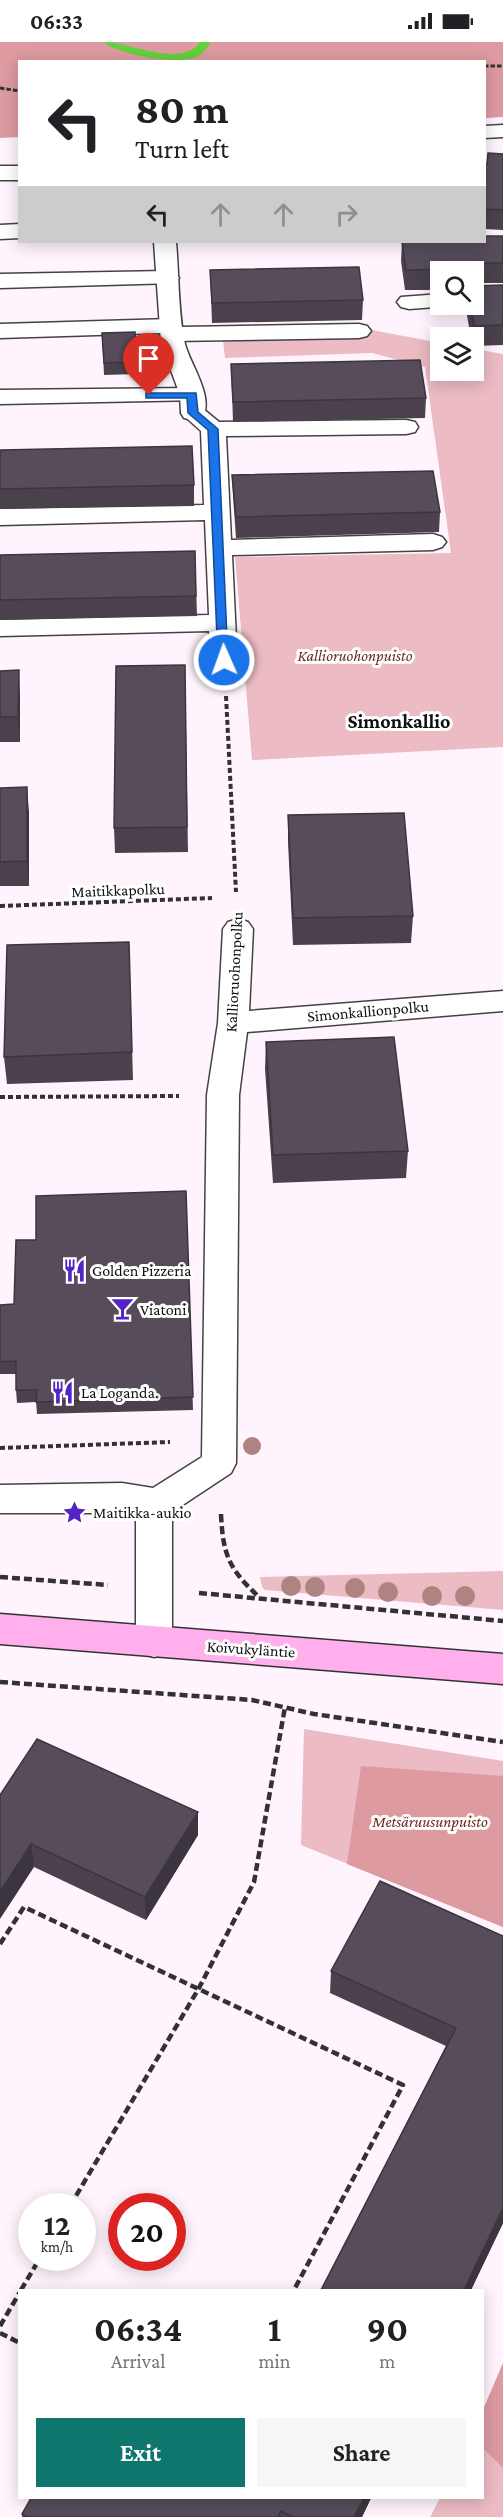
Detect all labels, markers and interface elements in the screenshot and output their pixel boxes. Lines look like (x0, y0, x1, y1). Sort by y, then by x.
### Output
text: 06:33 (30, 9, 83, 34)
icon: left (36, 84, 114, 162)
text: 80 m (135, 85, 229, 132)
text: Turn left (135, 134, 229, 164)
icon: left (141, 198, 174, 231)
icon: ahead (204, 198, 237, 231)
icon: ahead (267, 198, 300, 231)
icon: right (330, 198, 363, 231)
map controls (430, 261, 484, 381)
button: search (430, 261, 484, 315)
button: layers (430, 327, 484, 381)
pin (123, 333, 174, 395)
icon: arrive (132, 342, 165, 375)
position arrow (192, 628, 256, 692)
park label: Kallioruohonpuisto (298, 647, 413, 665)
district label: Simonkallio (348, 710, 451, 732)
street label: Maitikkapolku (71, 880, 166, 901)
street label: Kallioruohonpolku (222, 911, 247, 1033)
street label: Simonkallionpolku (307, 997, 430, 1026)
restaurant icon: Golden Pizzeria (61, 1257, 87, 1283)
place label: Golden Pizzeria (92, 1262, 192, 1279)
bar icon: Viatoni (109, 1296, 135, 1322)
place label: Viatoni (140, 1301, 186, 1318)
restaurant icon: La Loganda. (50, 1379, 76, 1405)
place label: La Loganda. (81, 1384, 158, 1402)
place icon: Maitikka-aukio (62, 1499, 88, 1525)
place label: Maitikka-aukio (93, 1504, 192, 1521)
street label: Koivukyläntie (206, 1637, 296, 1662)
park label: Metsäruusunpuisto (371, 1813, 488, 1831)
speed limit sign: 20 (108, 2193, 186, 2271)
text: 12 (44, 2208, 70, 2241)
text: km/h (41, 2239, 73, 2255)
text: 06:34 (94, 2309, 183, 2349)
text: 1 (268, 2309, 281, 2349)
text: 90 (367, 2309, 408, 2349)
text: Arrival (111, 2350, 165, 2372)
text: min (258, 2350, 291, 2372)
text: m (379, 2350, 395, 2372)
button: Exit (36, 2418, 245, 2487)
button: Share (257, 2418, 466, 2487)

